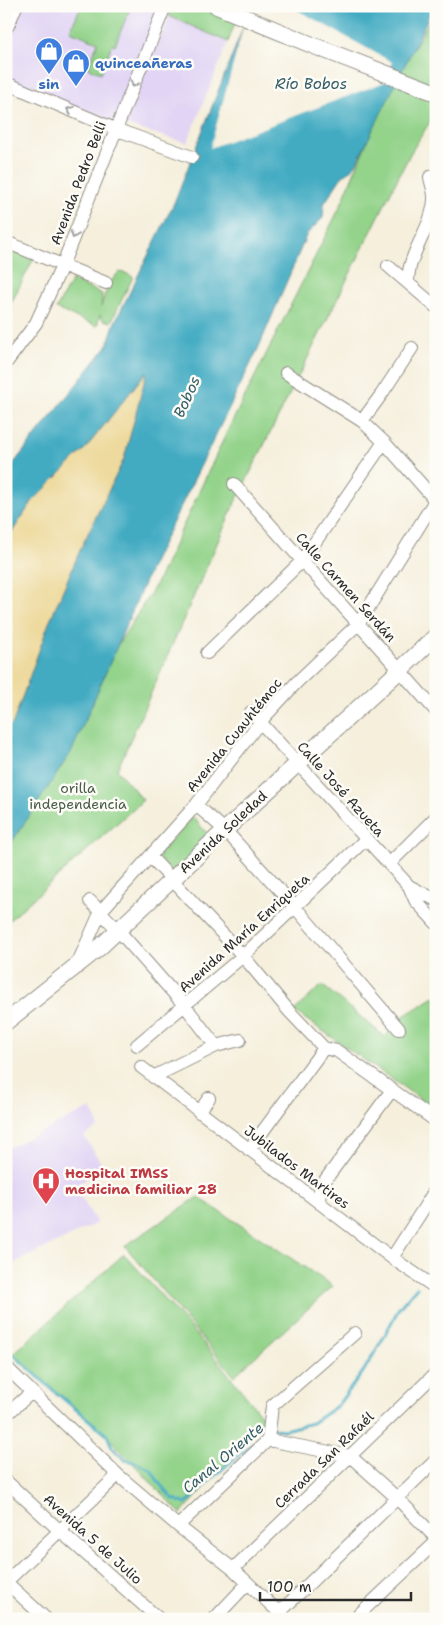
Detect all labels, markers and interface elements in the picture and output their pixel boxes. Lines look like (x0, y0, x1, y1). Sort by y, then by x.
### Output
shop icon: sin (34, 36, 64, 75)
shop icon: quinceañeras (61, 48, 91, 87)
place label: quinceañeras (95, 54, 192, 72)
water label: Río Bobos (275, 74, 347, 94)
place label: sin (39, 75, 59, 93)
one-way arrow (129, 79, 140, 88)
one-way arrow (66, 106, 75, 117)
street label: Avenida Pedro Belli (46, 119, 110, 247)
one-way arrow (70, 230, 80, 239)
water label: Bobos (169, 373, 205, 421)
street label: Calle Carmen Serdán (292, 528, 400, 646)
street label: Avenida Cuauhtémoc (182, 674, 286, 796)
street label: Calle José Azueta (293, 738, 389, 841)
park label: orilla independencia (29, 779, 127, 813)
street label: Avenida Soledad (175, 787, 271, 877)
street label: Avenida María Enriqueta (175, 869, 313, 997)
street label: Jubilados Martires (241, 1121, 354, 1213)
place label: Hospital IMSS medicina familiar 28 (65, 1164, 217, 1198)
hospital icon: Hospital IMSS medicina familiar 28 (31, 1166, 61, 1205)
street label: Cerrada San Rafaél (270, 1407, 378, 1512)
water label: Canal Oriente (178, 1418, 268, 1498)
street label: Avenida 5 de Julio (40, 1490, 146, 1588)
scale bar (260, 1570, 411, 1602)
text: 100 m (267, 1577, 312, 1597)

